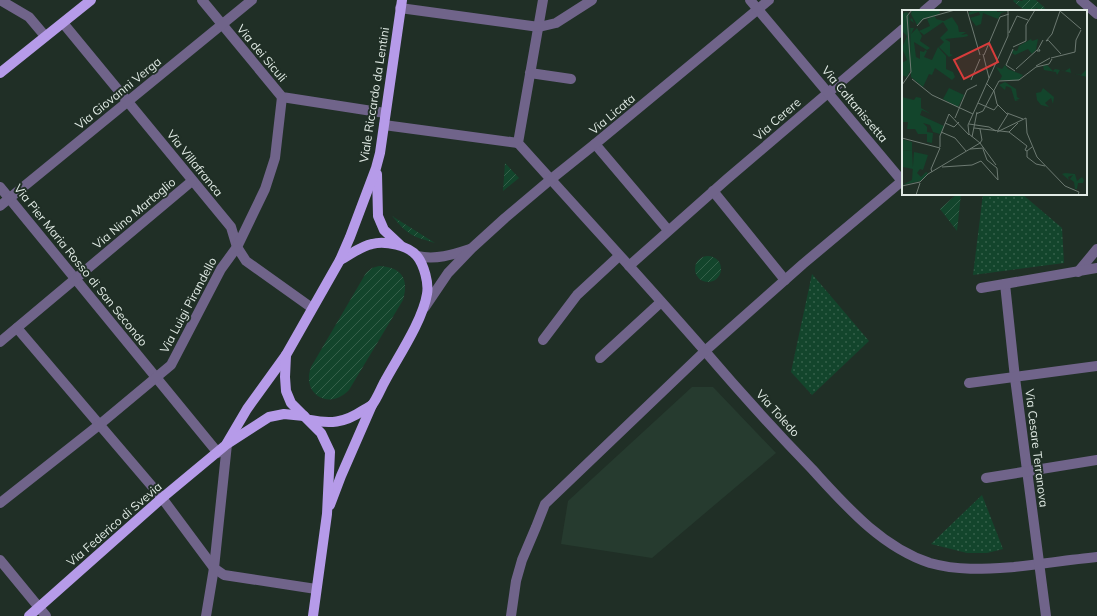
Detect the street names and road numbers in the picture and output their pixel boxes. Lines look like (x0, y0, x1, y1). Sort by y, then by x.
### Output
street label: Via dei Siculi (234, 21, 290, 85)
street label: Viale Riccardo da Lentini (356, 26, 392, 164)
street label: Via Giovanni Verga (72, 54, 164, 132)
street label: Via Caltanissetta (819, 63, 891, 145)
street label: Via Licata (586, 90, 638, 138)
street label: Via Cerere (750, 94, 804, 144)
street label: Via Villafranca (164, 127, 226, 199)
street label: Via Nino Martoglio (90, 174, 179, 252)
street label: Via Pier Maria Rosso di San Secondo (11, 181, 151, 349)
street label: Via Luigi Pirandello (156, 254, 220, 356)
street label: Via Toledo (753, 386, 803, 440)
street label: Via Cesare Terranova (1022, 388, 1052, 508)
street label: Via Federico di Svevia (63, 479, 165, 569)

